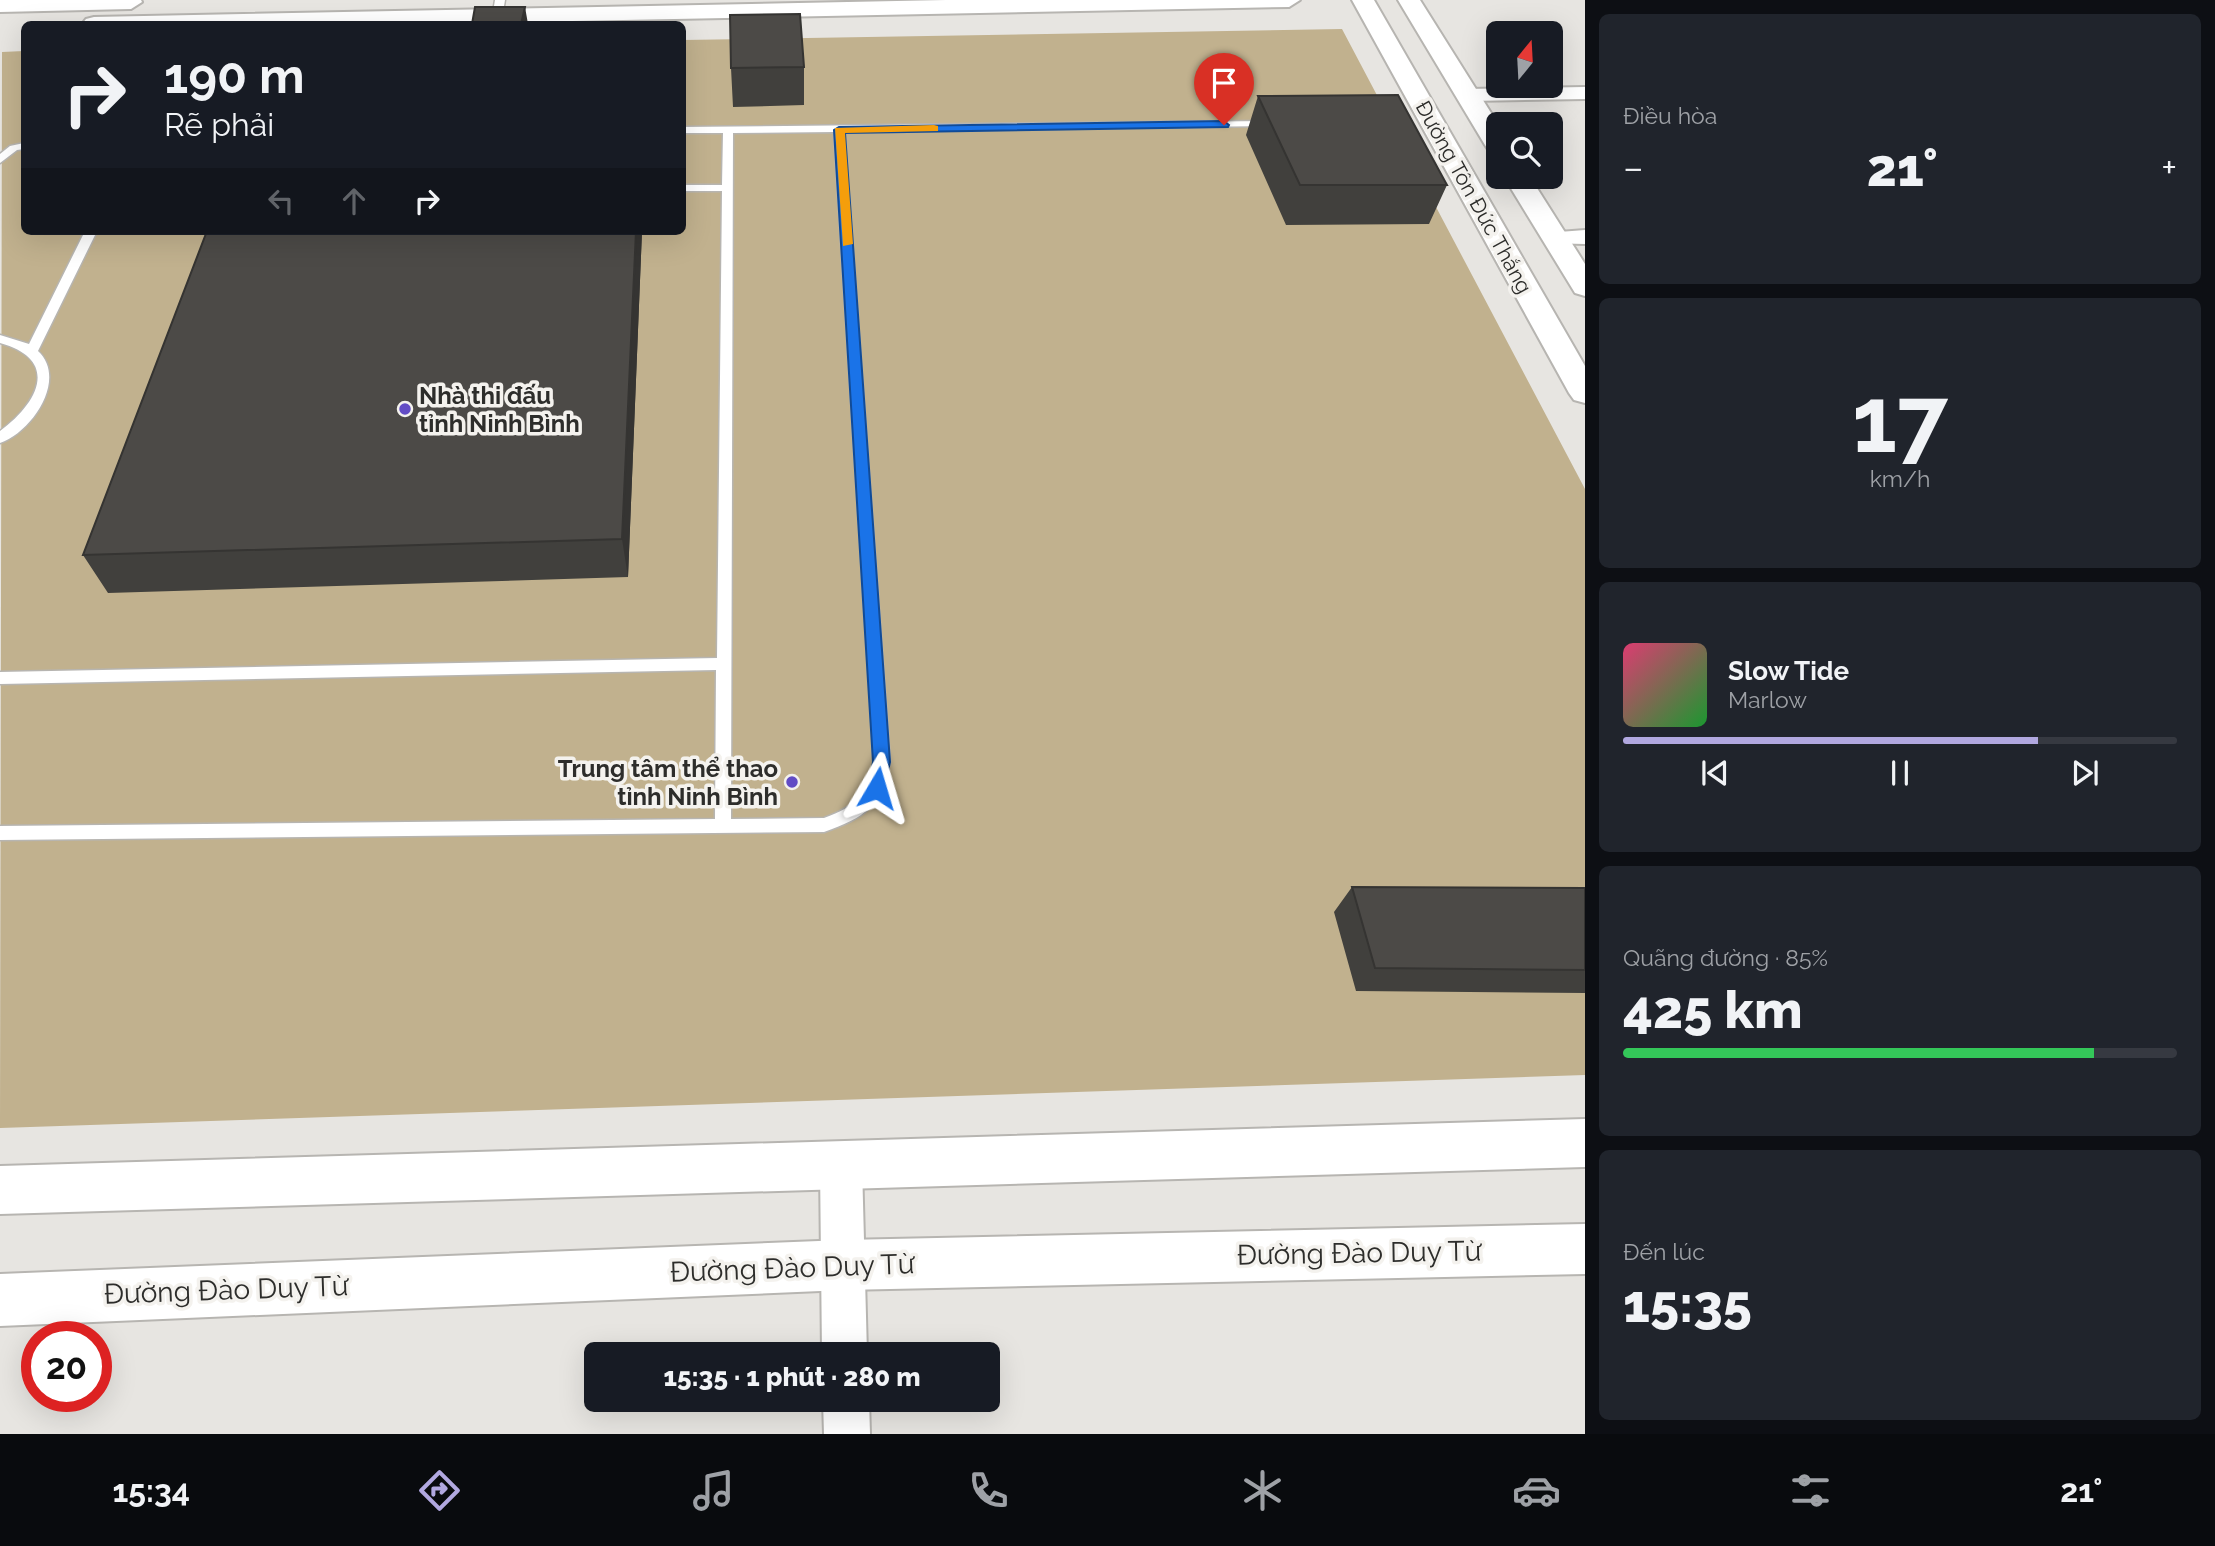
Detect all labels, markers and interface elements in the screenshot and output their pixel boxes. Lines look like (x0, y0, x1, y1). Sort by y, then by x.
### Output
north arrow (1486, 21, 1563, 98)
map controls (1486, 21, 1563, 189)
text: 190 m (164, 47, 305, 104)
icon: right (49, 49, 140, 140)
pin (1194, 53, 1254, 125)
icon: arrive (1205, 64, 1243, 102)
street label: Đường Tôn Đức Thắng (1411, 96, 1537, 298)
text: Điều hòa (1623, 102, 1717, 129)
text: Rẽ phải (164, 106, 274, 143)
button: search (1486, 112, 1563, 189)
text: 21° (1867, 137, 1938, 198)
text: − (1623, 145, 1643, 190)
text: + (2161, 145, 2177, 190)
icon: left (262, 182, 300, 220)
icon: ahead (335, 182, 373, 220)
icon: right (408, 182, 446, 220)
text: 17 (1852, 366, 1948, 473)
place label: Nhà thi đấu tỉnh Ninh Bình (419, 381, 580, 438)
marker: Nhà thi đấu tỉnh Ninh Bình (397, 401, 413, 417)
text: km/h (1870, 465, 1930, 492)
text: Slow Tide (1728, 656, 1849, 686)
text: Marlow (1728, 686, 1807, 713)
position arrow (840, 751, 914, 825)
place label: Trung tâm thể thao tỉnh Ninh Bình (558, 754, 778, 811)
icon: previous (1696, 754, 1734, 792)
icon: pause (1881, 754, 1919, 792)
icon: next (2066, 754, 2104, 792)
marker: Trung tâm thể thao tỉnh Ninh Bình (784, 774, 800, 790)
text: Quãng đường · 85% (1623, 944, 1828, 971)
text: 425 km (1623, 979, 1803, 1040)
street label: Đường Đào Duy Từ (1236, 1234, 1483, 1272)
text: Đến lúc (1623, 1238, 1705, 1265)
street label: Đường Đào Duy Từ (669, 1247, 916, 1289)
street label: Đường Đào Duy Từ (103, 1269, 350, 1311)
text: 15:35 (1623, 1273, 1752, 1334)
speed limit sign: 20 (21, 1321, 112, 1412)
text: 15:35 · 1 phút · 280 m (663, 1362, 921, 1392)
icon: directions (415, 1466, 464, 1515)
icon: music (689, 1466, 738, 1515)
icon: phone (964, 1466, 1013, 1515)
icon: climate (1238, 1466, 1287, 1515)
icon: car (1512, 1466, 1561, 1515)
icon: filters (1786, 1466, 1835, 1515)
text: 15:34 (113, 1472, 190, 1509)
text: 21° (2060, 1472, 2102, 1509)

